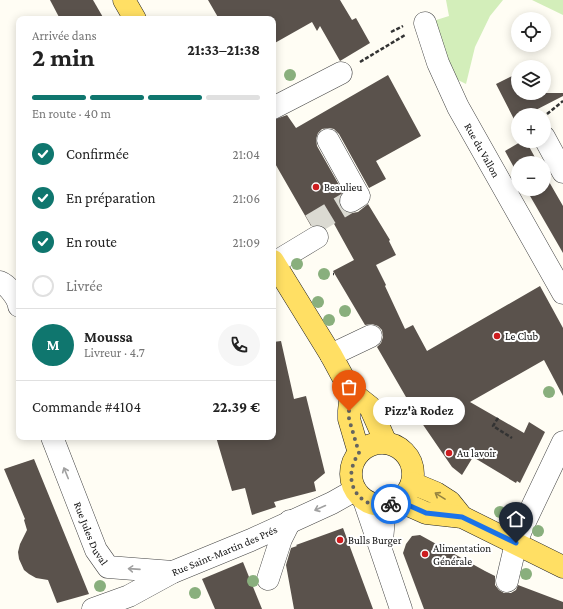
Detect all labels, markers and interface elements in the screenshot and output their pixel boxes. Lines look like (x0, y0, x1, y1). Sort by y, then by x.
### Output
map controls (511, 12, 551, 196)
button: locate (511, 12, 551, 52)
text: Arrivée dans (32, 28, 97, 43)
text: 21:33–21:38 (187, 42, 260, 58)
text: 2 min (32, 43, 95, 72)
button: layers (511, 60, 551, 100)
text: En route · 40 m (32, 106, 111, 121)
button: + (511, 108, 551, 148)
street label: Rue du Vallon (462, 121, 503, 180)
icon: check (32, 143, 54, 165)
text: Confirmée (66, 146, 129, 162)
text: 21:04 (233, 147, 260, 162)
button: − (511, 156, 551, 196)
place label: Beaulieu (324, 181, 362, 193)
marker: Beaulieu (311, 182, 321, 192)
icon: check (32, 187, 54, 209)
text: En préparation (66, 190, 156, 206)
text: 21:06 (233, 191, 260, 206)
icon: check (32, 231, 54, 253)
text: En route (66, 234, 117, 250)
text: 21:09 (233, 235, 260, 250)
text: Livrée (66, 278, 103, 294)
button: phone (218, 324, 260, 366)
text: Moussa (84, 329, 133, 345)
place label: Le Club (505, 330, 539, 342)
marker: Le Club (492, 331, 502, 341)
text: M (46, 337, 60, 353)
text: Livreur · 4.7 (84, 345, 145, 360)
pin (332, 370, 366, 411)
icon: bag (338, 376, 360, 398)
callout: Pizz'à Rodez (373, 397, 465, 425)
text: Commande #4104 (32, 399, 141, 415)
text: 22.39 € (213, 399, 260, 415)
text: Pizz'à Rodez (385, 403, 453, 418)
place label: Au lavoir (457, 447, 496, 459)
marker: Au lavoir (444, 448, 454, 458)
one-way arrow (61, 467, 69, 479)
courier (371, 484, 411, 524)
one-way arrow (435, 492, 446, 500)
icon: bike (380, 493, 402, 515)
street label: Rue Jules Duval (72, 500, 111, 567)
pin (499, 502, 533, 543)
one-way arrow (315, 505, 327, 512)
icon: home (505, 508, 527, 530)
street label: Rue Saint-Martin des Prés (170, 523, 279, 578)
place label: Bulls Burger (348, 534, 402, 547)
marker: Bulls Burger (335, 535, 345, 545)
place label: Alimentation Générale (433, 542, 491, 567)
marker: Alimentation Générale (420, 549, 430, 559)
one-way arrow (128, 566, 141, 573)

